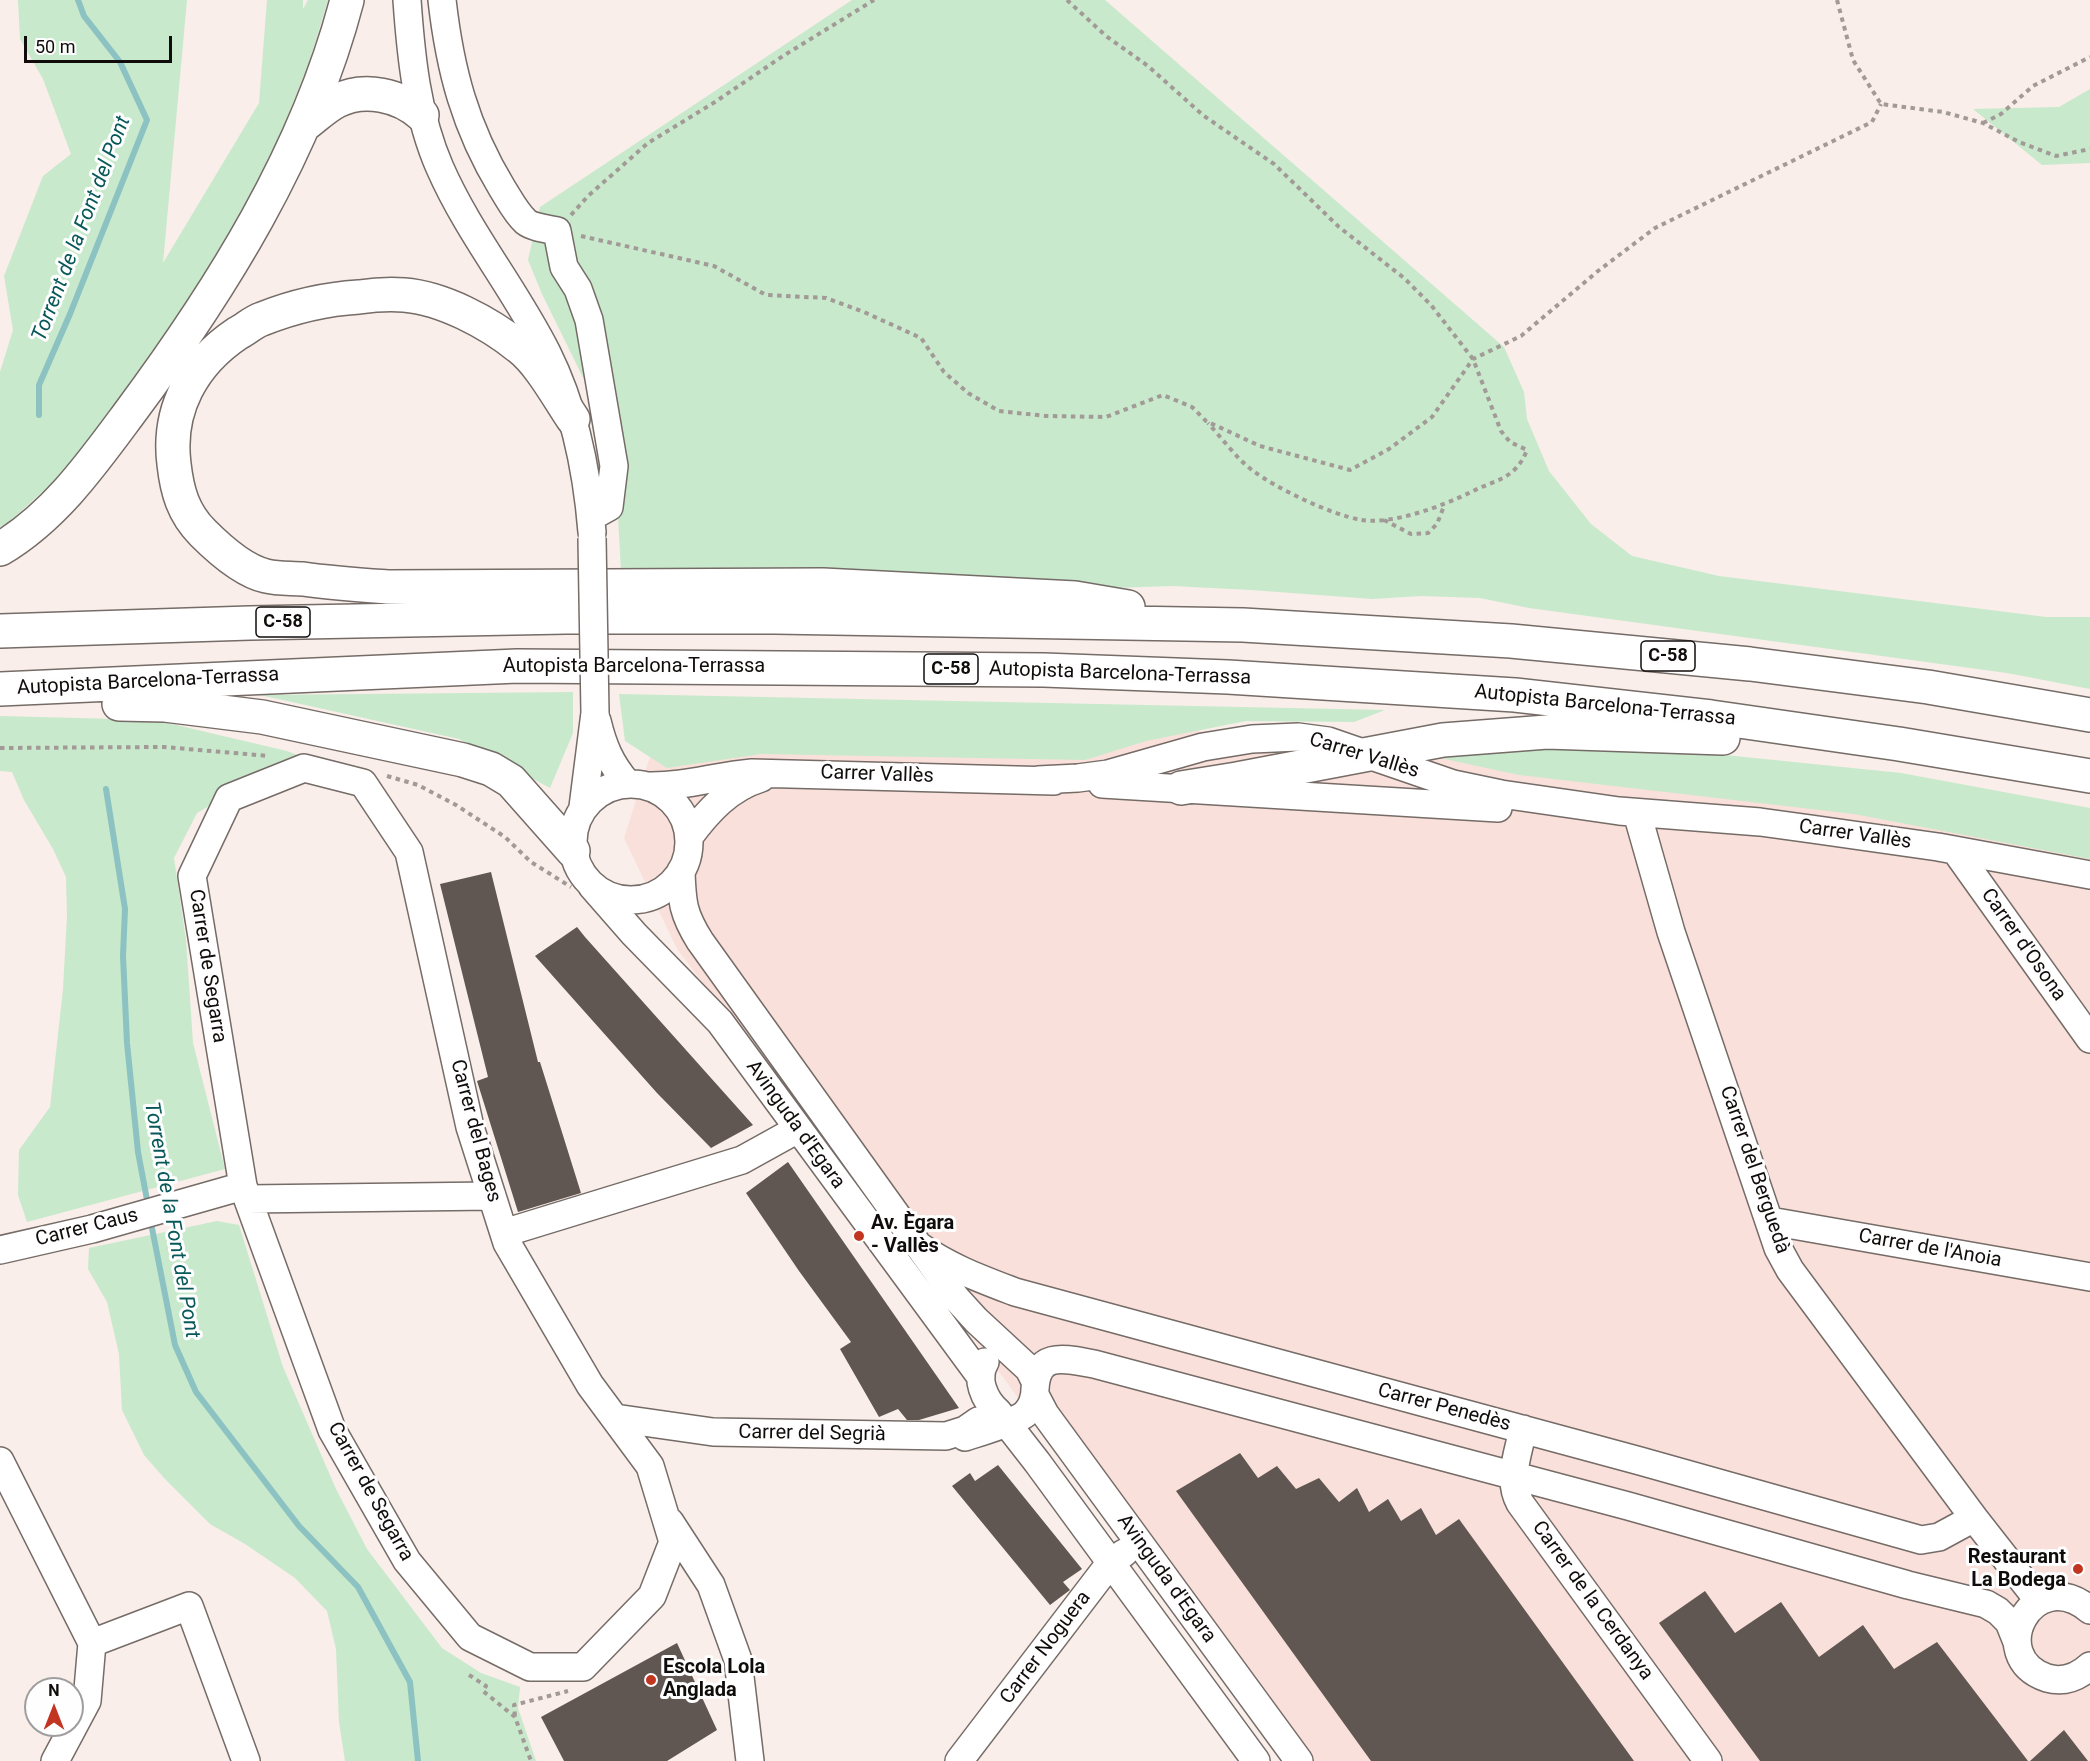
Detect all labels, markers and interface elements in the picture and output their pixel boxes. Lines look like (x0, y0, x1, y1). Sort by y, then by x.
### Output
scale bar (27, 24, 176, 62)
text: 50 m (35, 36, 75, 57)
water label: Torrent de la Font del Pont (27, 113, 137, 345)
road number: C-58 (256, 607, 310, 637)
road number: C-58 (1641, 641, 1695, 671)
road number: C-58 (924, 654, 978, 684)
street label: Autopista Barcelona-Terrassa (503, 655, 765, 679)
street label: Autopista Barcelona-Terrassa (988, 657, 1252, 691)
street label: Autopista Barcelona-Terrassa (16, 663, 280, 701)
street label: Autopista Barcelona-Terrassa (1473, 680, 1737, 732)
street label: Carrer Vallès (1306, 728, 1422, 784)
street label: Carrer Vallès (820, 761, 934, 789)
street label: Carrer Vallès (1797, 815, 1913, 855)
street label: Carrer d'Osona (1975, 884, 2071, 1006)
street label: Carrer de Segarra (183, 888, 231, 1044)
street label: Avinguda d'Egara (740, 1056, 850, 1194)
street label: Carrer del Bages (444, 1057, 506, 1205)
street label: Carrer del Berguedà (1714, 1083, 1794, 1257)
water label: Torrent de la Font del Pont (138, 1100, 204, 1340)
street label: Carrer Caus (33, 1204, 141, 1252)
place label: Av. Ègara - Vallès (871, 1212, 954, 1259)
street label: Carrer de l'Anoia (1857, 1225, 2003, 1273)
marker: Av. Ègara - Vallès (852, 1229, 866, 1243)
street label: Carrer Penedès (1375, 1379, 1513, 1437)
street label: Carrer de Segarra (322, 1418, 418, 1566)
street label: Carrer del Segrià (738, 1421, 886, 1447)
street label: Avinguda d'Egara (1111, 1510, 1221, 1648)
street label: Carrer de la Cerdanya (1526, 1517, 1658, 1685)
place label: Restaurant La Bodega (1968, 1546, 2066, 1593)
marker: Restaurant La Bodega (2071, 1562, 2085, 1576)
street label: Carrer Noguera (996, 1587, 1096, 1709)
place label: Escola Lola Anglada (663, 1656, 765, 1703)
marker: Escola Lola Anglada (644, 1673, 658, 1687)
north arrow (24, 1677, 84, 1737)
text: N (48, 1681, 60, 1700)

